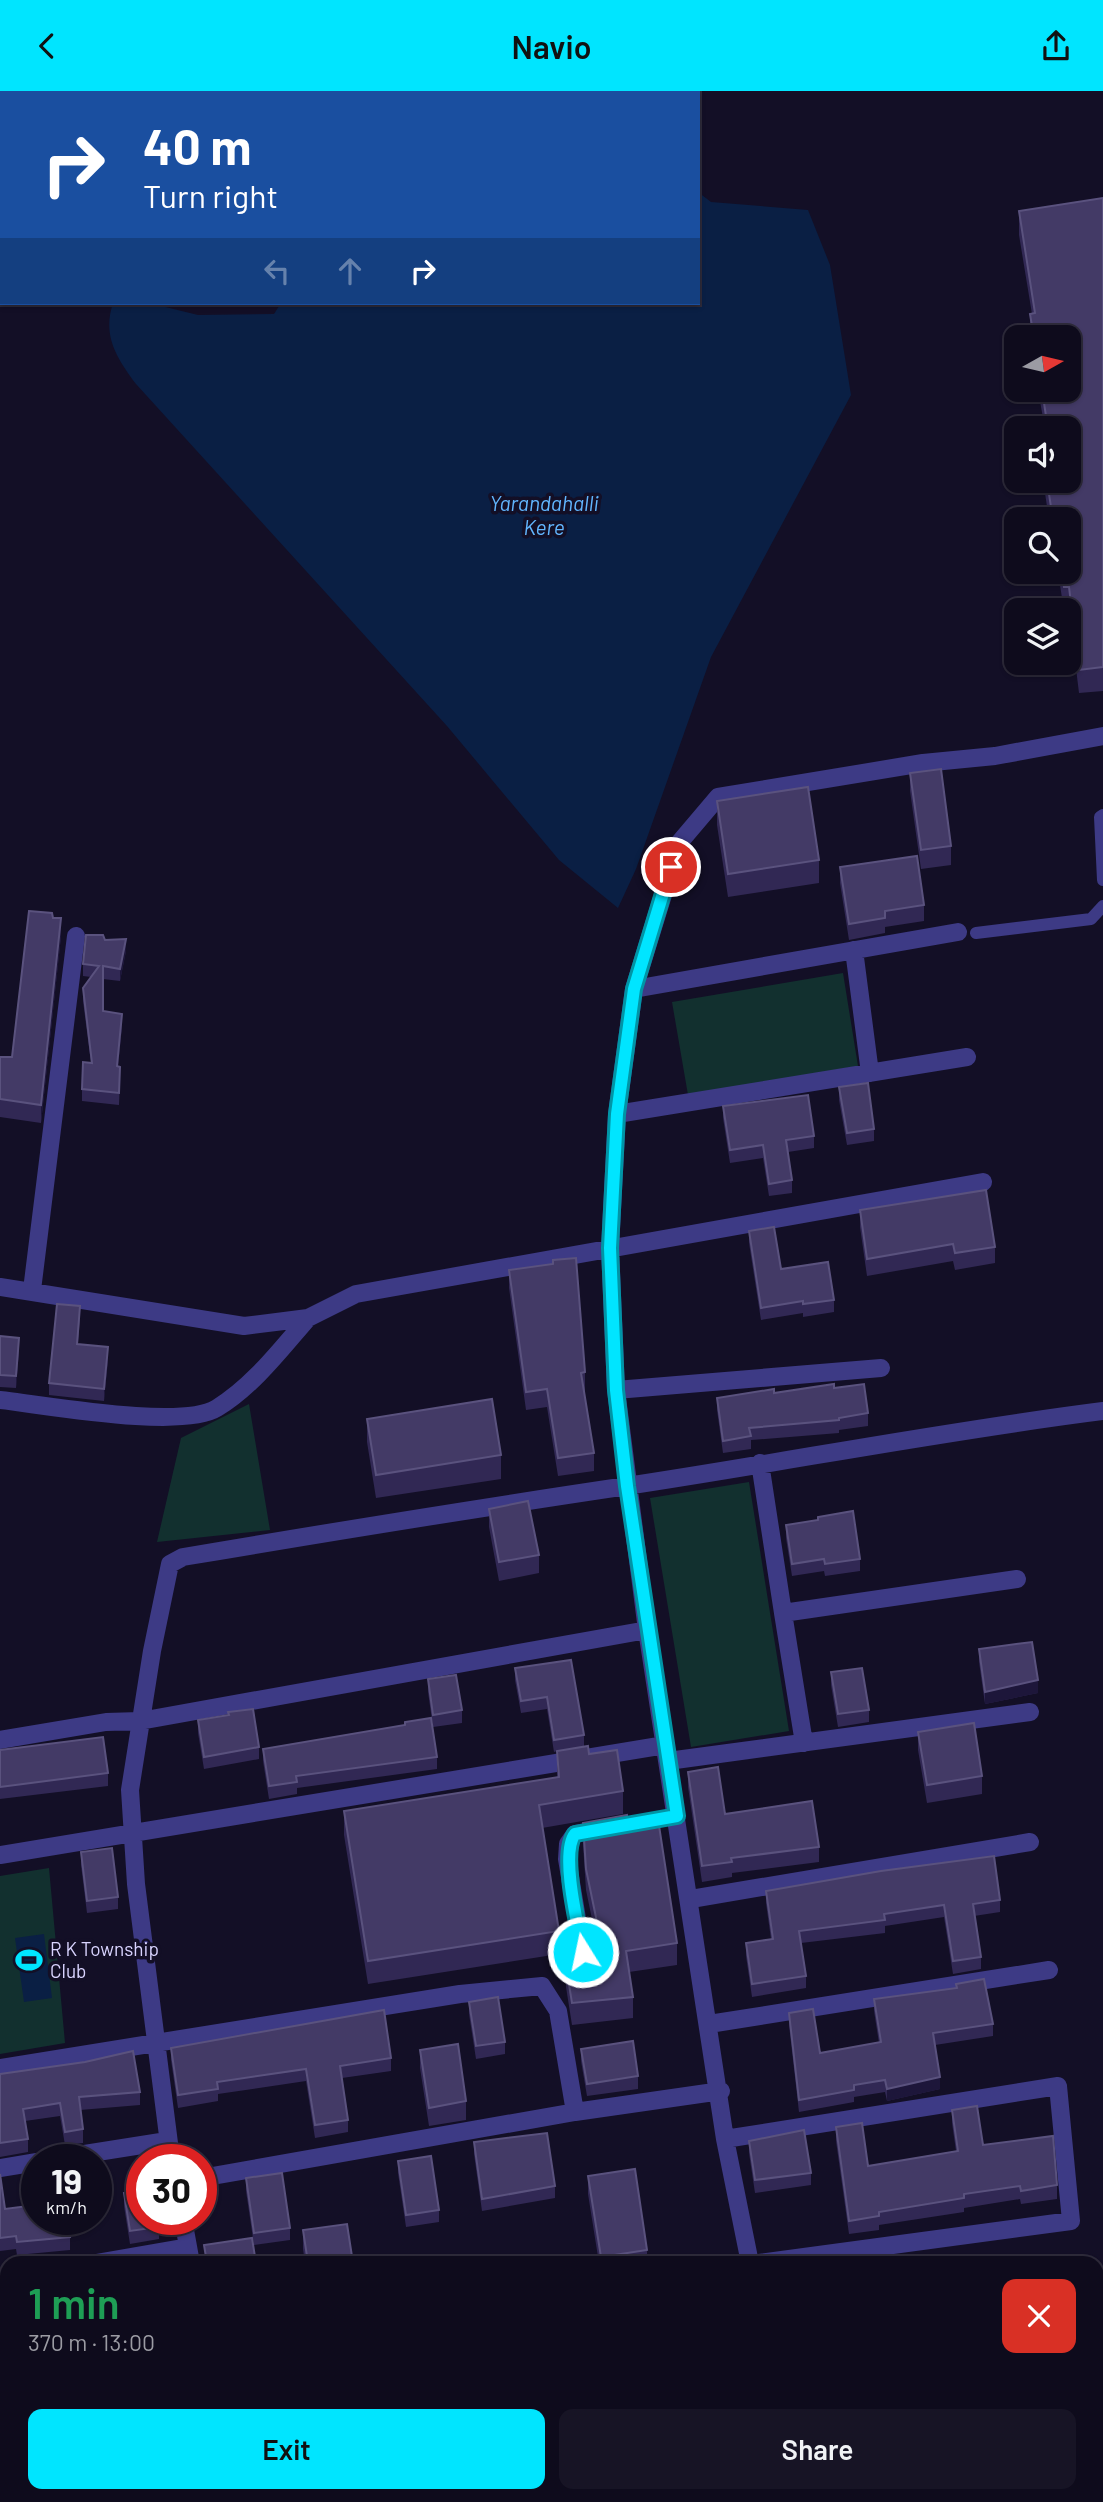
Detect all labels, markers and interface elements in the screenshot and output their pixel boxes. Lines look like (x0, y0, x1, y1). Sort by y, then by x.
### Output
icon: back (28, 27, 66, 65)
text: Navio (512, 27, 591, 65)
icon: share (1037, 27, 1075, 65)
text: 40 m (143, 116, 251, 175)
icon: right (28, 119, 119, 210)
text: Turn right (143, 176, 278, 214)
icon: left (258, 252, 296, 290)
icon: ahead (331, 252, 369, 290)
icon: right (404, 252, 442, 290)
north arrow (1004, 325, 1082, 403)
map controls (1004, 325, 1081, 675)
button: sound (1004, 416, 1081, 493)
water label: Yarandahalli Kere (489, 490, 599, 539)
button: search (1004, 507, 1081, 584)
button: layers (1004, 598, 1081, 675)
pin (641, 837, 701, 897)
icon: arrive (652, 848, 690, 886)
position arrow (546, 1915, 620, 1989)
place label: R K Township Club (50, 1937, 159, 1982)
sports icon: R K Township Club (14, 1945, 44, 1975)
speed limit sign: 30 (126, 2144, 217, 2235)
text: 19 (51, 2159, 82, 2201)
text: km/h (46, 2196, 87, 2218)
text: 1 min (28, 2277, 120, 2327)
button: close (1002, 2279, 1076, 2353)
text: 370 m · 13:00 (28, 2328, 155, 2356)
button: Exit (28, 2409, 545, 2489)
button: Share (559, 2409, 1076, 2489)

